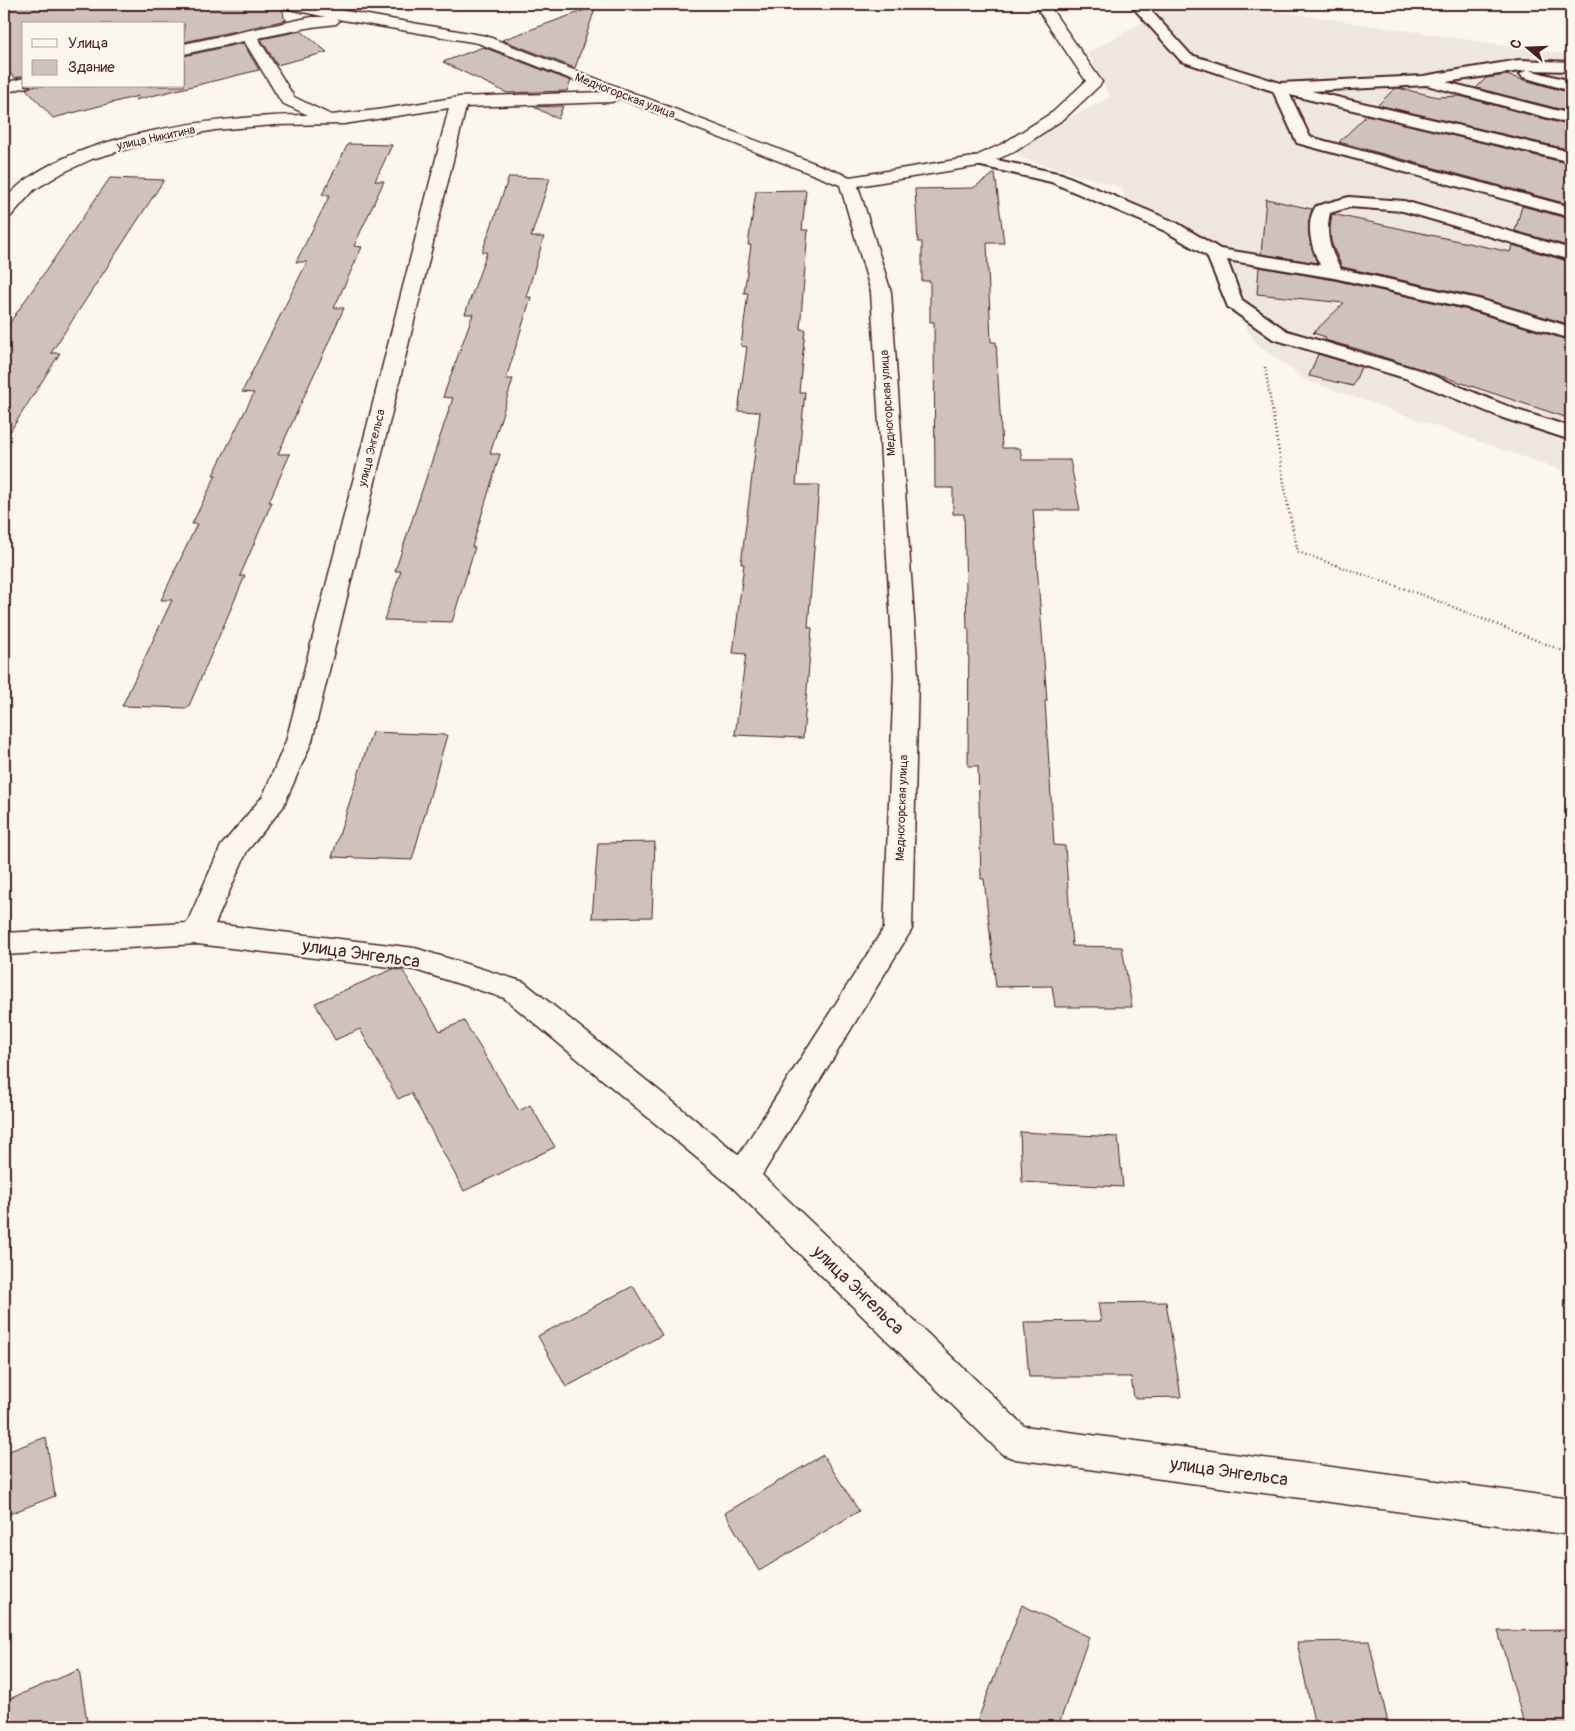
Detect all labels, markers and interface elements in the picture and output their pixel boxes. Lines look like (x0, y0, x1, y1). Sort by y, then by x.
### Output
legend (22, 22, 185, 88)
north arrow (1502, 22, 1552, 72)
text: Улица (68, 34, 108, 53)
text: С (1507, 37, 1526, 51)
text: Здание (68, 58, 115, 77)
street label: Медногорская улица (573, 70, 678, 122)
street label: улица Никитина (114, 122, 197, 154)
street label: Медногорская улица (877, 349, 899, 457)
street label: улица Энгельса (355, 407, 389, 489)
street label: Медногорская улица (893, 754, 911, 861)
street label: улица Энгельса (300, 934, 421, 974)
street label: улица Энгельса (807, 1240, 909, 1340)
street label: улица Энгельса (1168, 1452, 1289, 1492)

